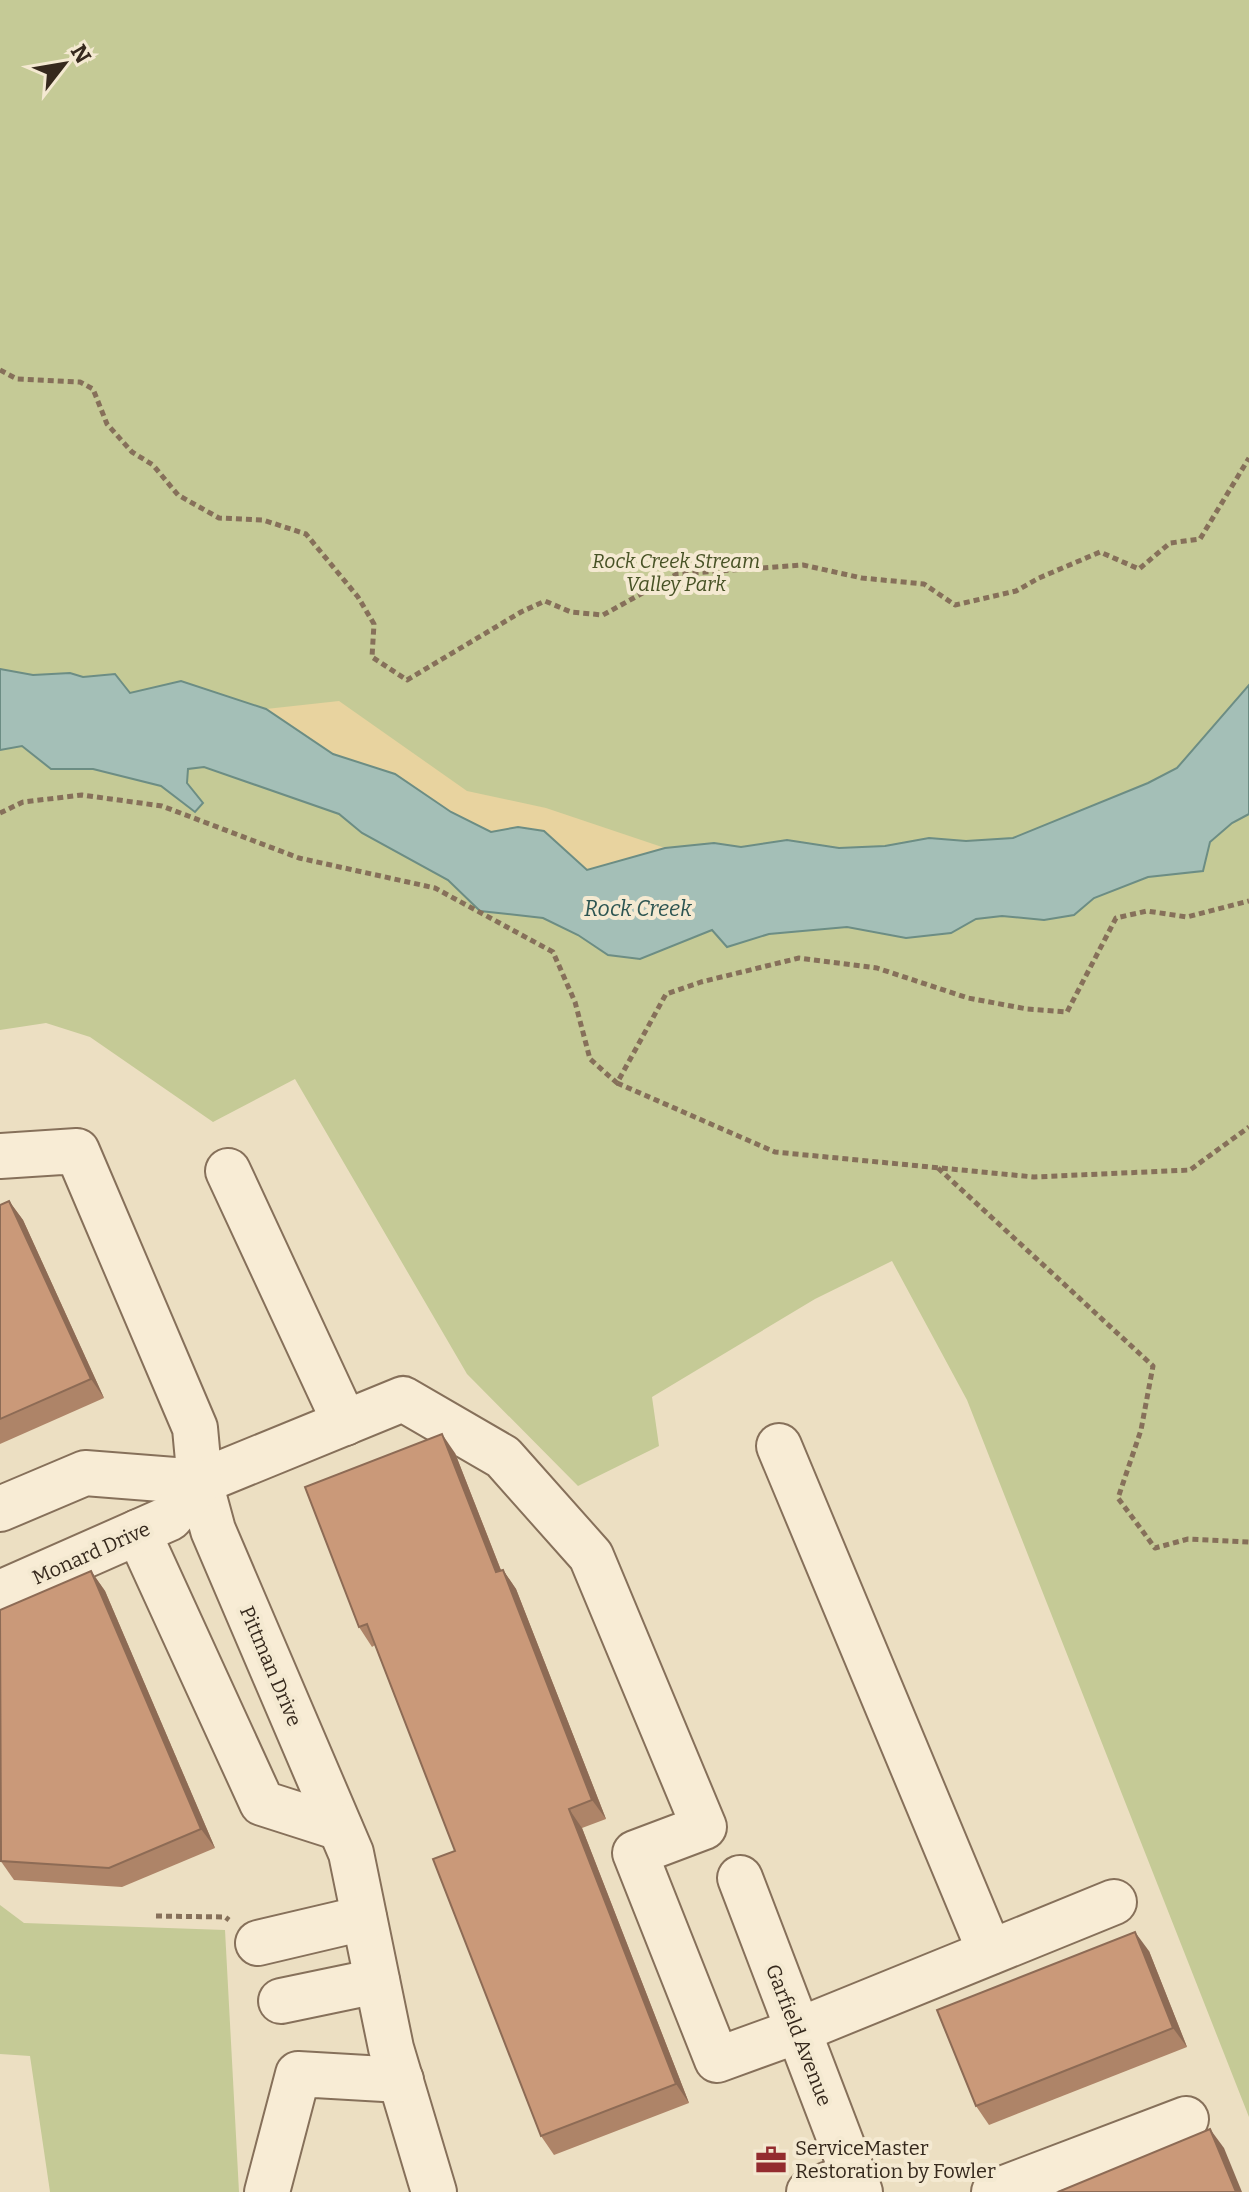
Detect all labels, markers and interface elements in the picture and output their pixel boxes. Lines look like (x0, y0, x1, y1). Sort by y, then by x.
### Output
north arrow (24, 24, 104, 104)
text: N (65, 40, 97, 68)
park label: Rock Creek Stream Valley Park (592, 549, 760, 596)
water label: Rock Creek (584, 895, 693, 922)
street label: Monard Drive (29, 1516, 153, 1590)
street label: Pittman Drive (235, 1602, 307, 1730)
street label: Garfield Avenue (761, 1961, 837, 2109)
place label: ServiceMaster Restoration by Fowler (795, 2136, 996, 2183)
office icon: ServiceMaster Restoration by Fowler (754, 2143, 788, 2177)

